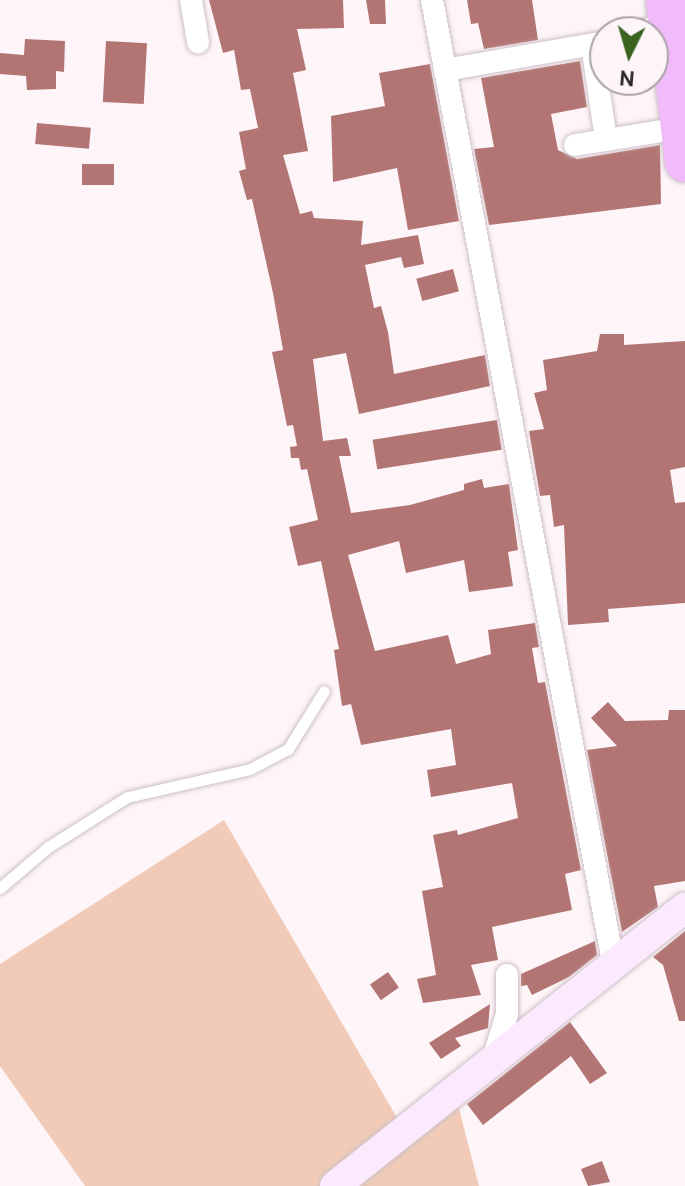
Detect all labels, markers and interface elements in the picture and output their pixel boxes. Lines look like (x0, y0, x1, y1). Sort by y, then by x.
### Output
north arrow (589, 16, 669, 96)
text: N (618, 64, 636, 93)

